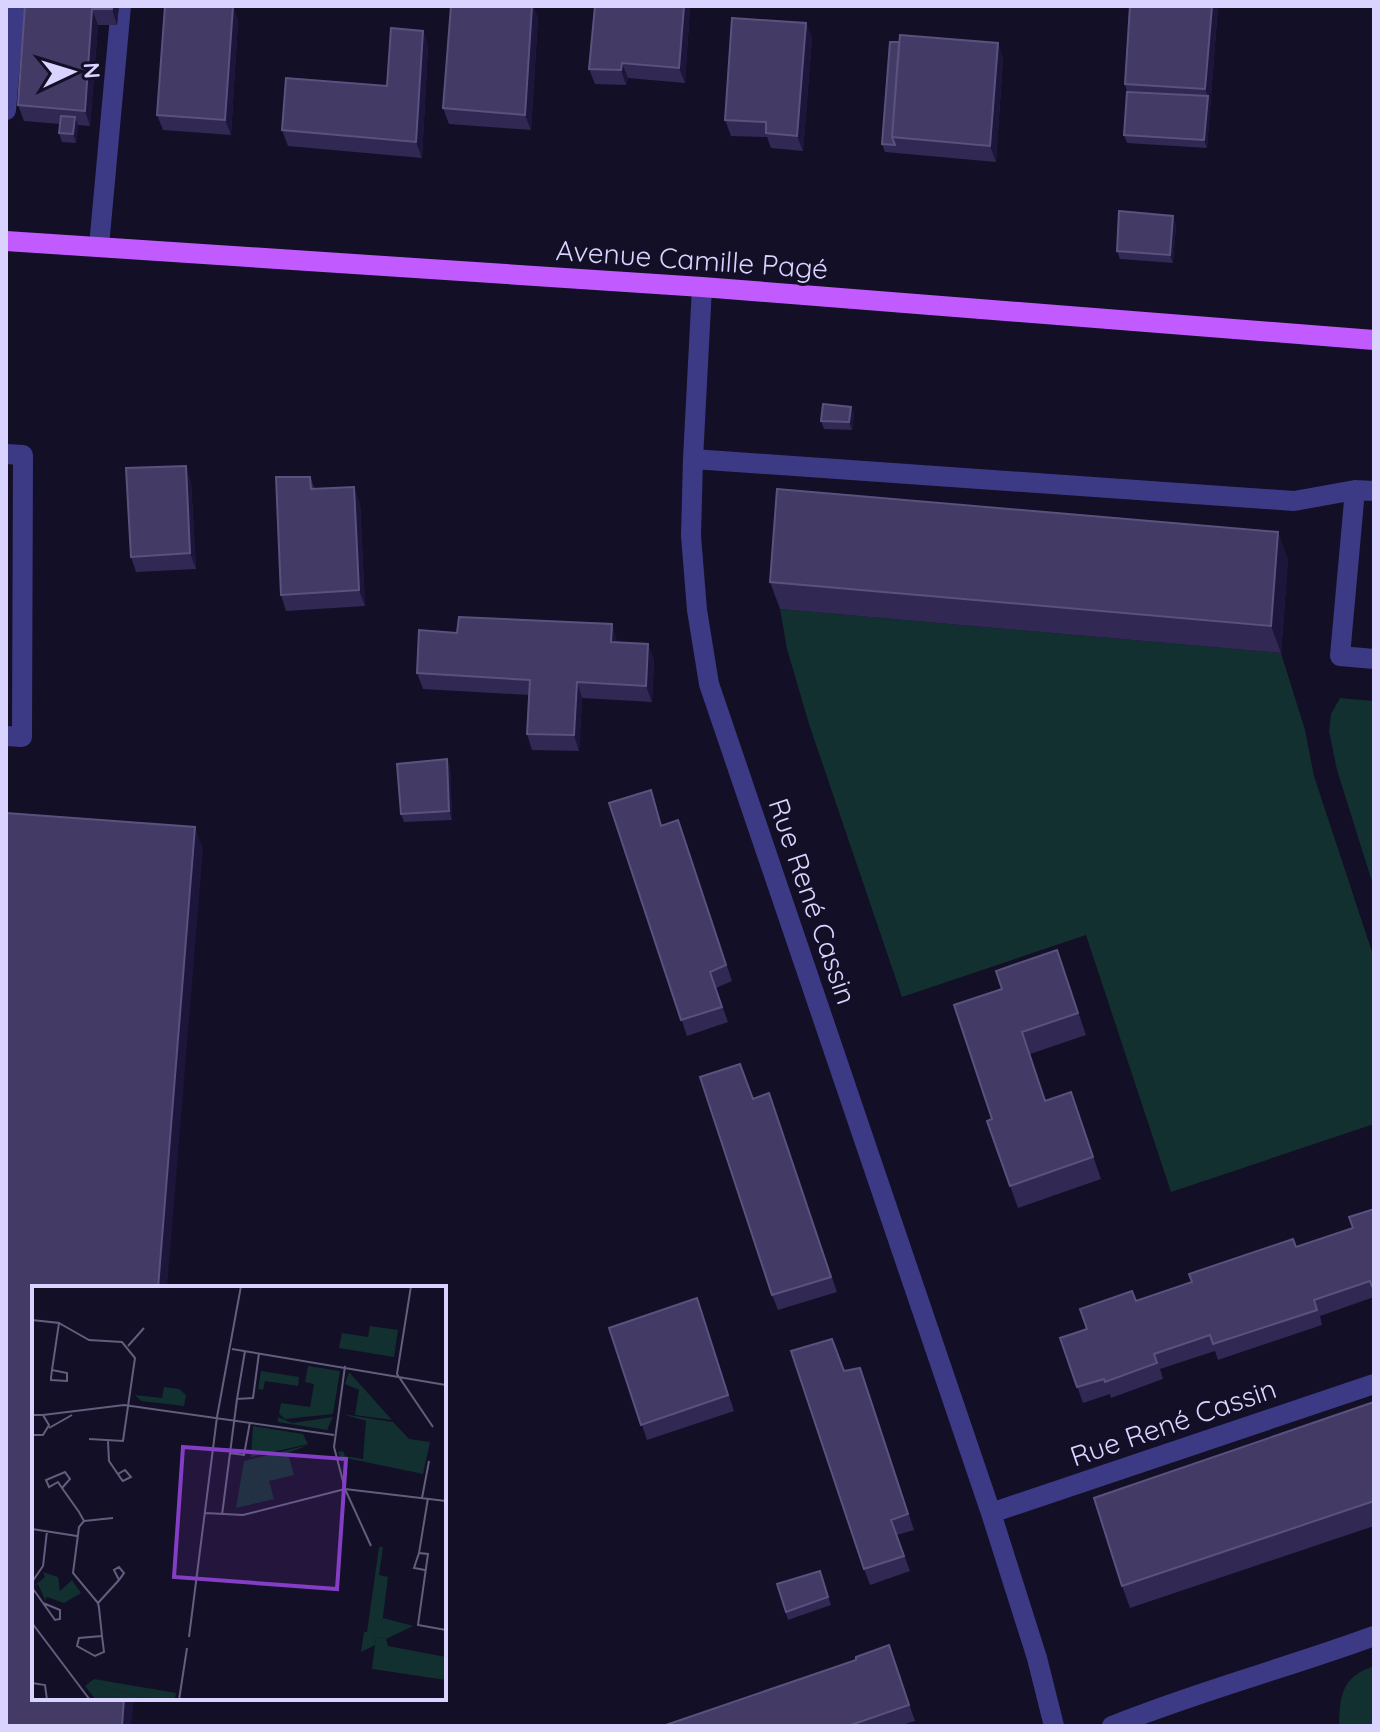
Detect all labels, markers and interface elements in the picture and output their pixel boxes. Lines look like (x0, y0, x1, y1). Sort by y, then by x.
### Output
north arrow (32, 32, 112, 112)
text: N (77, 62, 106, 80)
street label: Avenue Camille Pagé (555, 232, 829, 286)
street label: Rue René Cassin (761, 793, 865, 1009)
inset map (32, 1286, 446, 1700)
street label: Rue René Cassin (1065, 1370, 1281, 1474)

